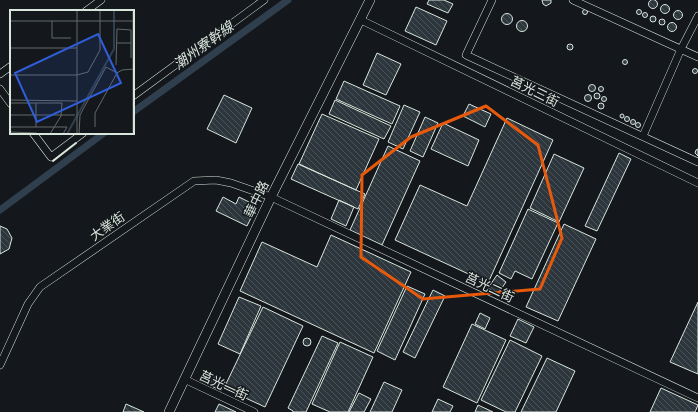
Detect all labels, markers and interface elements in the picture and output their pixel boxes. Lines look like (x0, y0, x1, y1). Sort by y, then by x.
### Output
inset map (10, 10, 134, 134)
water label: 潮州寮幹線 (169, 16, 239, 73)
street label: 莒光三街 (508, 72, 562, 110)
street label: 華中路 (239, 178, 273, 220)
street label: 大業街 (86, 207, 128, 245)
street label: 莒光二街 (463, 268, 517, 306)
street label: 莒光一街 (197, 366, 251, 404)

